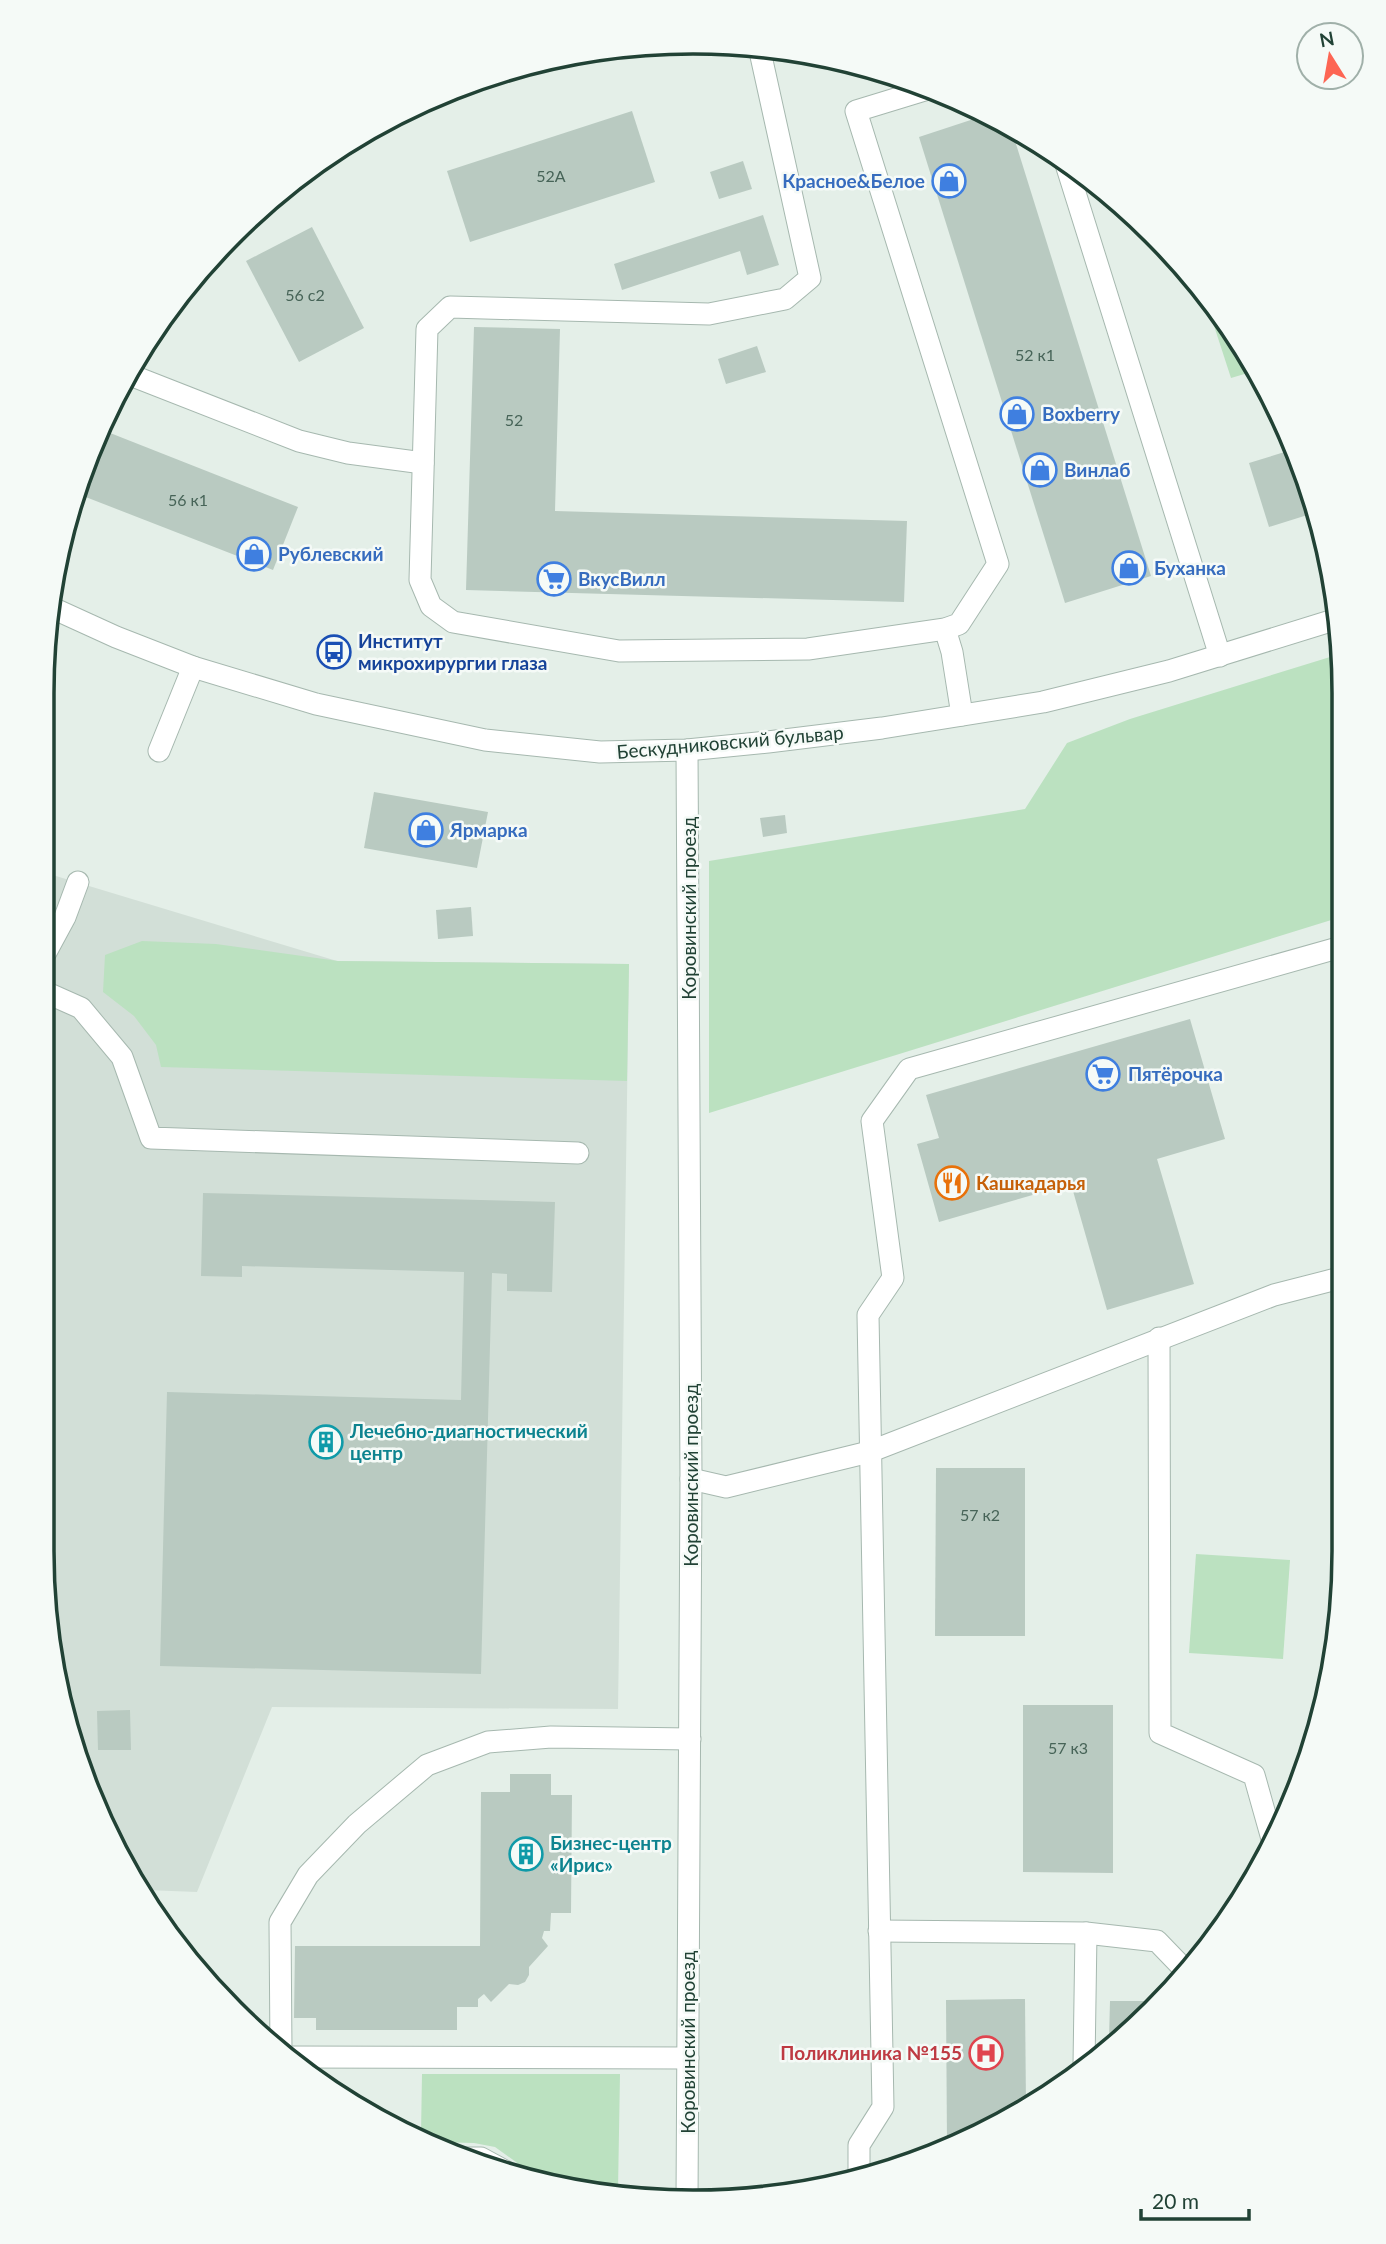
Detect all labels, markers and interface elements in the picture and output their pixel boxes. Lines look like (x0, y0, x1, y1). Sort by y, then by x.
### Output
north arrow (1295, 21, 1365, 91)
text: N (1317, 26, 1336, 52)
shop icon: Красное&Белое (930, 162, 968, 200)
house number: 52А (536, 166, 566, 185)
place label: Красное&Белое (782, 169, 925, 192)
house number: 56 с2 (285, 285, 325, 304)
house number: 52 к1 (1015, 345, 1055, 364)
shop icon: Boxberry (998, 395, 1036, 433)
place label: Boxberry (1042, 402, 1121, 425)
house number: 52 (505, 410, 523, 429)
shop icon: Винлаб (1021, 451, 1059, 489)
place label: Винлаб (1064, 458, 1130, 481)
house number: 56 к1 (168, 490, 208, 509)
shop icon: Рублевский (235, 535, 273, 573)
place label: Рублевский (278, 542, 383, 565)
shop icon: Буханка (1110, 549, 1148, 587)
place label: Буханка (1154, 556, 1226, 579)
supermarket icon: ВкусВилл (535, 560, 573, 598)
place label: ВкусВилл (578, 567, 666, 590)
place label: Институт микрохирургии глаза (358, 629, 547, 674)
bus stop icon: Институт микрохирургии глаза (315, 633, 353, 671)
street label: Бескудниковский бульвар (616, 720, 844, 763)
shop icon: Ярмарка (407, 811, 445, 849)
street label: Коровинский проезд (677, 816, 700, 1000)
place label: Ярмарка (449, 818, 528, 841)
supermarket icon: Пятёрочка (1084, 1055, 1122, 1093)
place label: Пятёрочка (1128, 1062, 1223, 1085)
restaurant icon: Кашкадарья (933, 1164, 971, 1202)
place label: Кашкадарья (976, 1171, 1086, 1194)
street label: Коровинский проезд (679, 1383, 702, 1567)
place label: Лечебно-диагностический центр (349, 1419, 588, 1464)
building icon: Лечебно-диагностический центр (307, 1423, 345, 1461)
house number: 57 к2 (960, 1505, 1000, 1524)
house number: 57 к3 (1048, 1738, 1088, 1757)
place label: Бизнес-центр «Ирис» (550, 1831, 672, 1876)
building icon: Бизнес-центр «Ирис» (507, 1835, 545, 1873)
street label: Коровинский проезд (676, 1950, 699, 2134)
hospital icon: Поликлиника №155 (967, 2034, 1005, 2072)
place label: Поликлиника №155 (780, 2041, 962, 2064)
scale bar (1141, 2178, 1250, 2222)
text: 20 m (1152, 2188, 1199, 2213)

